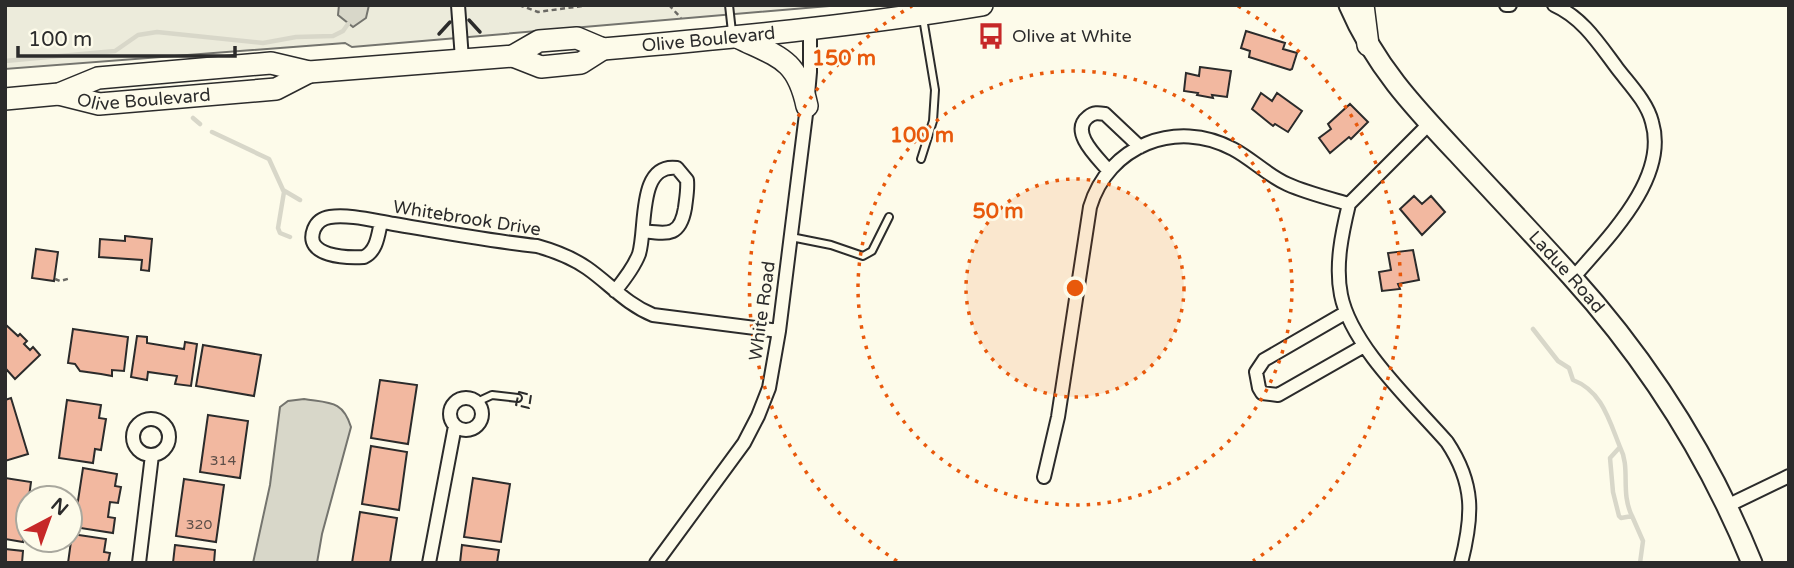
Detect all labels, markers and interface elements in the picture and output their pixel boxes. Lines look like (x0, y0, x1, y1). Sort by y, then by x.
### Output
scale bar (18, 14, 234, 58)
bus stop icon: Olive at White (976, 21, 1006, 51)
street label: Olive Boulevard (641, 22, 776, 57)
place label: Olive at White (1012, 25, 1132, 47)
text: 100 m (28, 27, 92, 52)
text: 150 m (812, 46, 876, 71)
street label: Olive Boulevard (75, 84, 211, 115)
text: 100 m (890, 123, 954, 148)
street label: Whitebrook Drive (392, 195, 542, 241)
text: 50 m (972, 199, 1024, 224)
street label: Ladue Road (1524, 226, 1609, 317)
street label: White Road (744, 260, 780, 362)
centre of rings (1063, 276, 1087, 300)
house number: 314 (210, 452, 236, 469)
north arrow (14, 484, 84, 554)
text: N (47, 494, 72, 520)
house number: 320 (186, 516, 212, 533)

